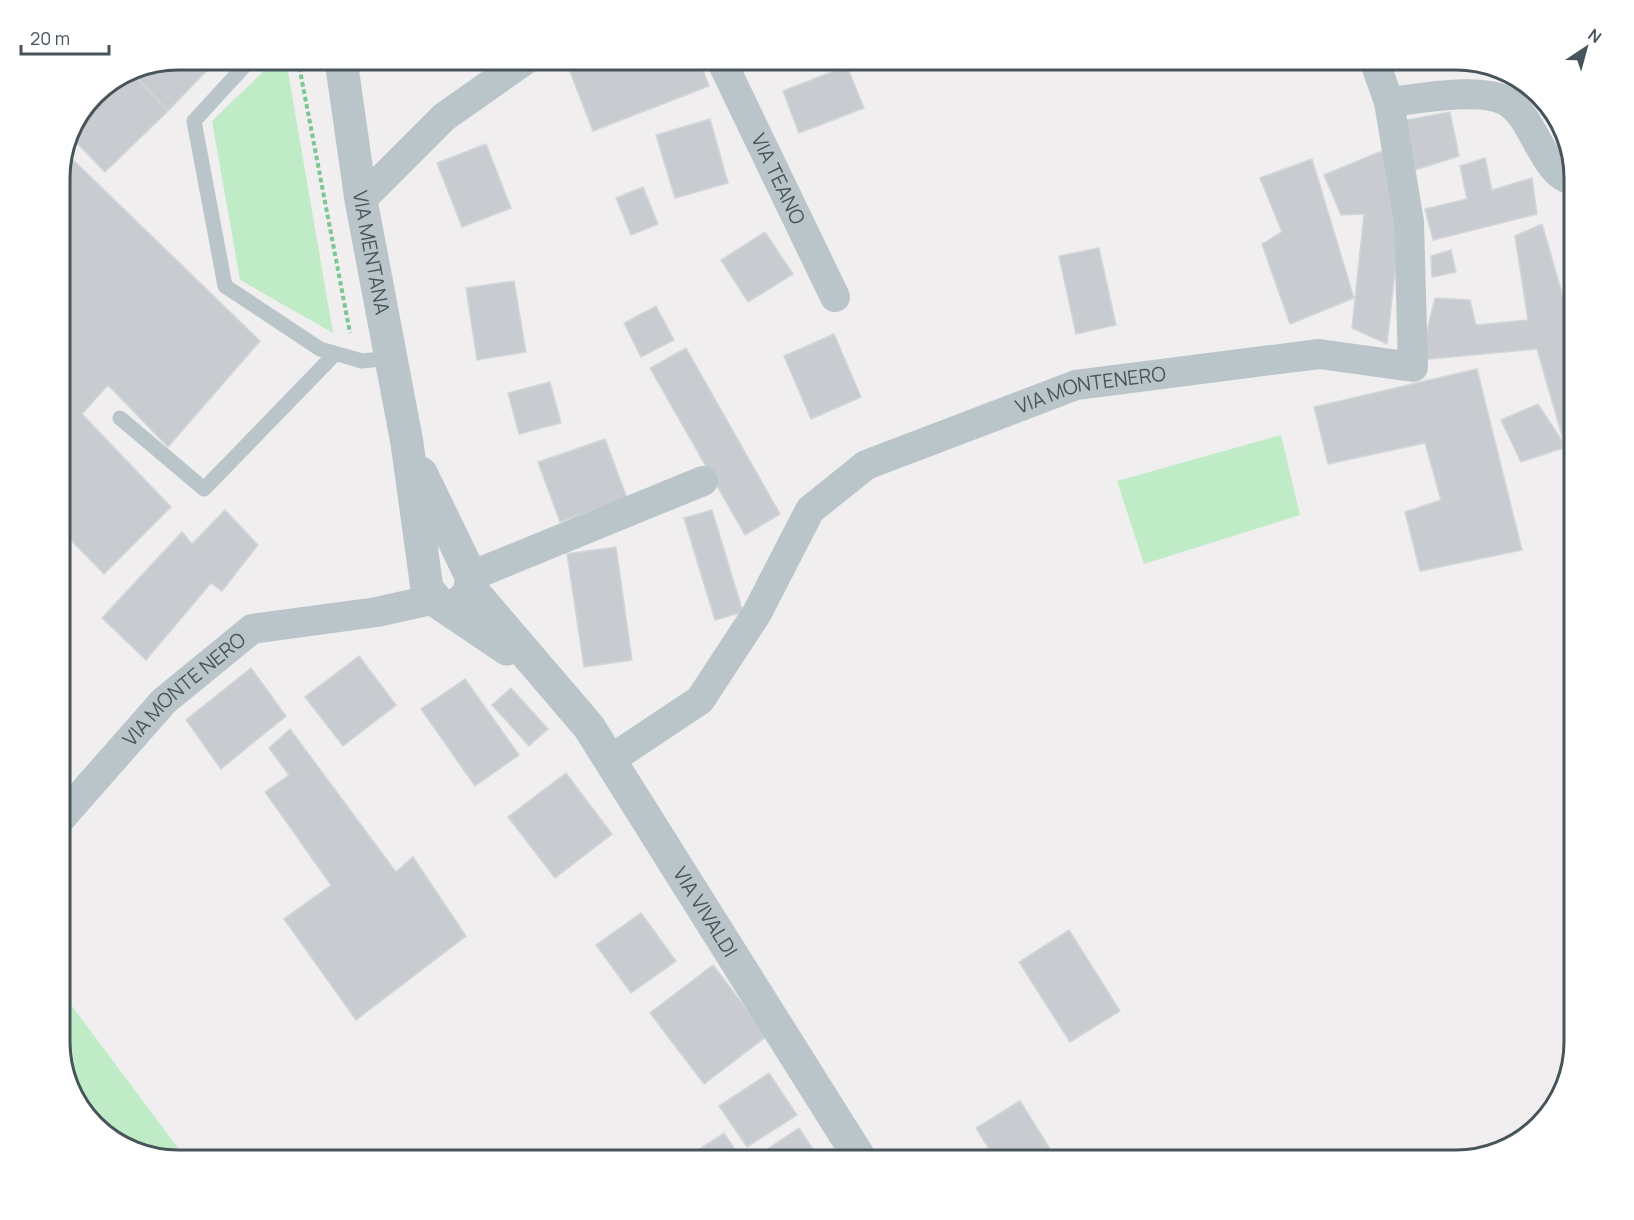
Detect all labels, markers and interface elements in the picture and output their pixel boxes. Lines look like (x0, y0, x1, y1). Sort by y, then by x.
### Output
scale bar (21, 18, 110, 56)
north arrow (1556, 18, 1616, 78)
text: N (1584, 24, 1606, 48)
text: 20 m (30, 26, 70, 50)
street label: VIA TEANO (745, 129, 812, 229)
street label: VIA MENTANA (347, 189, 396, 317)
street label: VIA MONTENERO (1012, 360, 1167, 420)
street label: VIA MONTE NERO (116, 626, 251, 752)
street label: VIA VIVALDI (667, 861, 744, 962)

